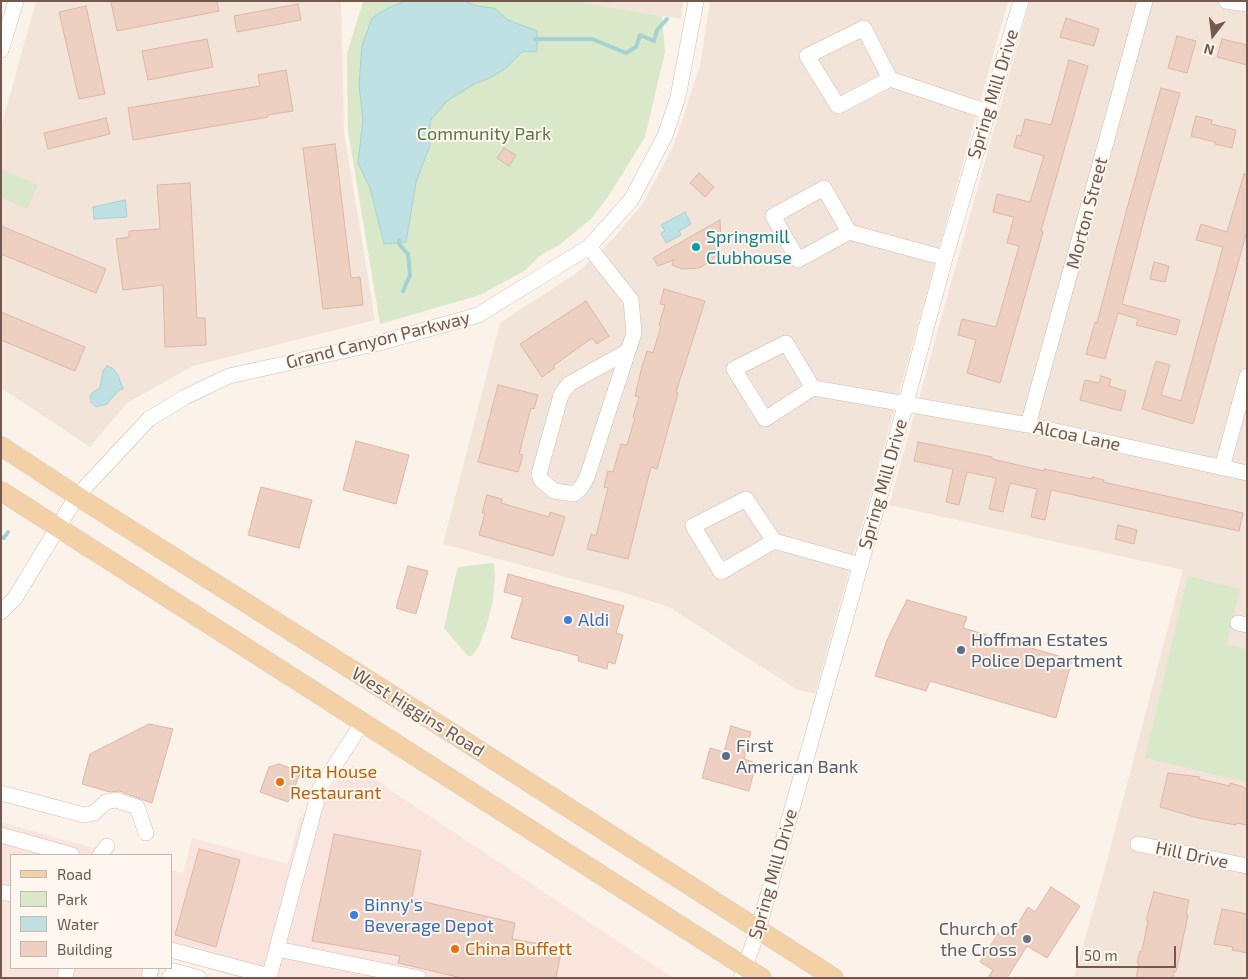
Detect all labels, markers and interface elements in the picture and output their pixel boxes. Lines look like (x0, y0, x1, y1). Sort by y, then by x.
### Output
north arrow (1188, 10, 1238, 60)
street label: Spring Mill Drive (963, 27, 1023, 161)
text: N (1202, 40, 1216, 59)
park label: Community Park (417, 123, 551, 145)
street label: Morton Street (1062, 155, 1112, 271)
place label: Springmill Clubhouse (706, 226, 792, 268)
marker: Springmill Clubhouse (690, 241, 702, 253)
street label: Grand Canyon Parkway (284, 307, 472, 373)
street label: Spring Mill Drive (854, 416, 912, 552)
street label: Alcoa Lane (1031, 416, 1123, 456)
place label: Aldi (578, 609, 609, 631)
marker: Aldi (562, 614, 574, 626)
place label: Hoffman Estates Police Department (971, 629, 1123, 672)
marker: Hoffman Estates Police Department (955, 644, 967, 656)
street label: West Higgins Road (348, 662, 488, 762)
place label: First American Bank (736, 735, 858, 778)
marker: First American Bank (720, 750, 732, 762)
place label: Pita House Restaurant (290, 761, 381, 804)
marker: Pita House Restaurant (274, 776, 286, 788)
street label: Spring Mill Drive (744, 806, 802, 942)
street label: Hill Drive (1154, 837, 1230, 873)
legend (10, 854, 172, 969)
text: Road (57, 865, 92, 883)
text: Park (57, 890, 88, 908)
place label: Binny's Beverage Depot (364, 894, 494, 936)
marker: Binny's Beverage Depot (348, 909, 360, 921)
text: Water (57, 915, 99, 933)
place label: Church of the Cross (939, 918, 1017, 961)
marker: Church of the Cross (1021, 933, 1033, 945)
scale bar (1078, 936, 1178, 968)
place label: China Buffett (465, 938, 572, 960)
text: Building (57, 940, 112, 958)
marker: China Buffett (449, 943, 461, 955)
text: 50 m (1084, 946, 1118, 964)

